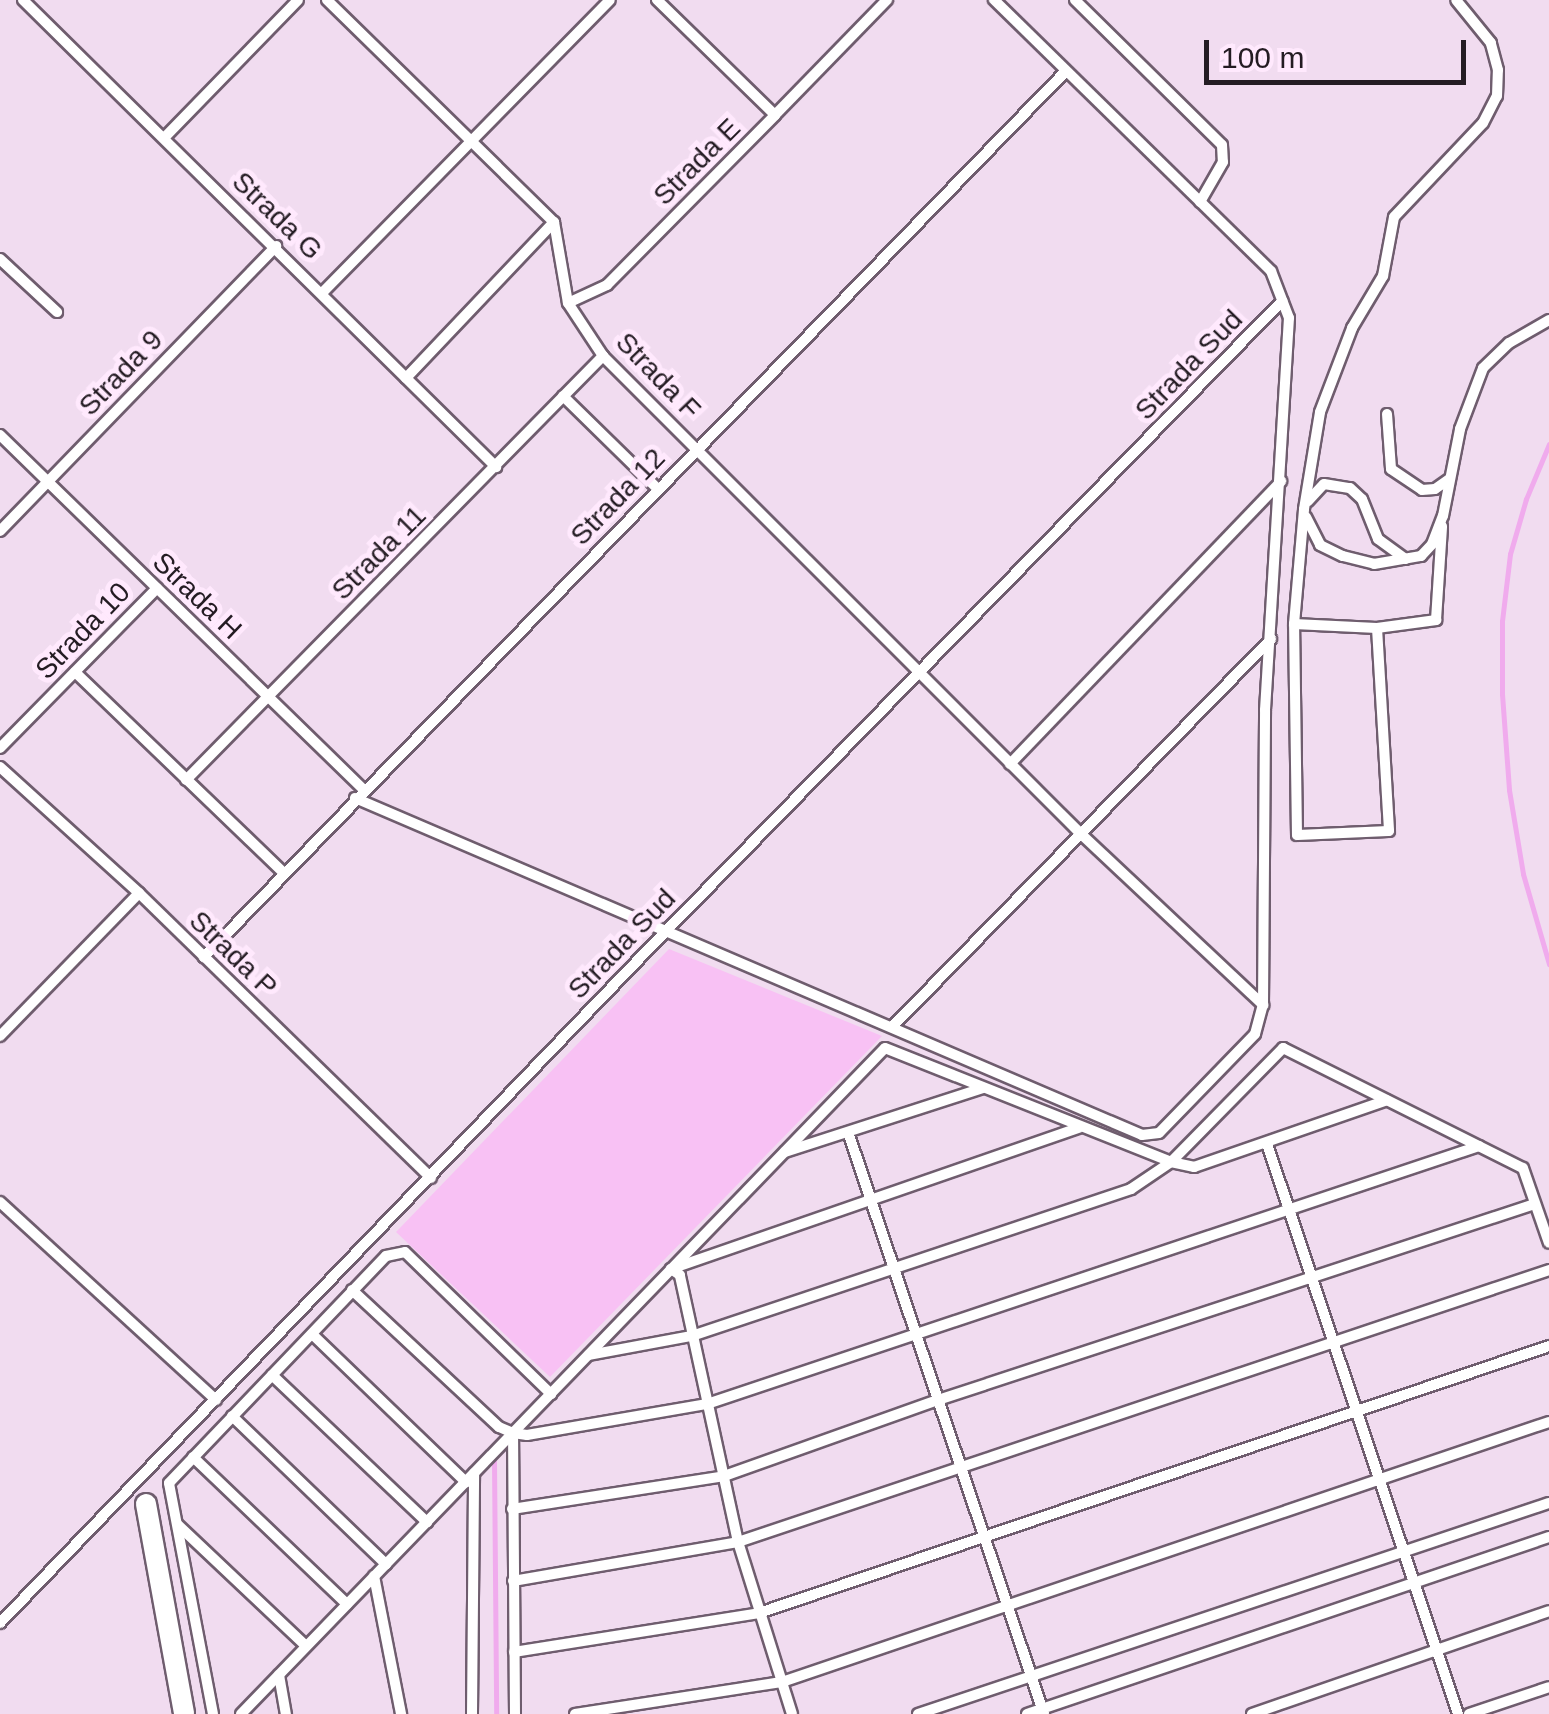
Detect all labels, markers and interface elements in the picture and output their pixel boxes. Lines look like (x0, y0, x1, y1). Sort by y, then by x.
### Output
scale bar (1209, 20, 1472, 82)
text: 100 m (1221, 41, 1304, 74)
street label: Strada E (647, 112, 747, 212)
street label: Strada G (225, 165, 329, 267)
street label: Strada Sud (1128, 303, 1250, 427)
street label: Strada 9 (72, 323, 170, 423)
street label: Strada F (609, 326, 707, 426)
street label: Strada 12 (564, 442, 672, 552)
street label: Strada 11 (325, 499, 433, 607)
street label: Strada H (146, 546, 248, 646)
street label: Strada 10 (29, 576, 137, 686)
street label: Strada Sud (561, 882, 683, 1006)
street label: Strada P (182, 904, 284, 1004)

